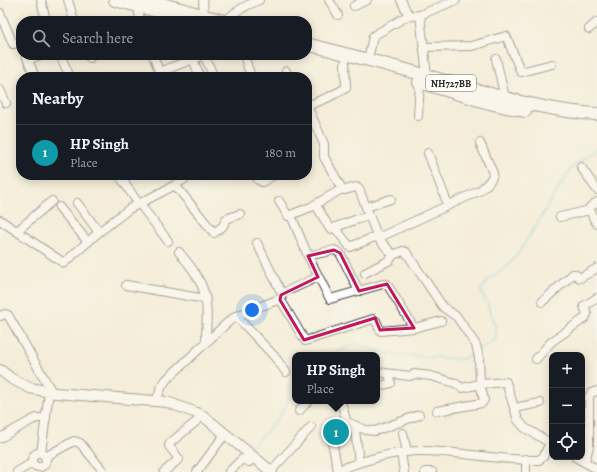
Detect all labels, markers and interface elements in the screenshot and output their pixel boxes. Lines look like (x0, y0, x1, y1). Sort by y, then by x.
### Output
search box (16, 16, 312, 60)
icon: search (30, 27, 52, 49)
text: Search here (62, 28, 133, 48)
road number: NH727BB (426, 75, 476, 91)
text: Nearby (32, 87, 83, 110)
text: HP Singh (70, 134, 129, 154)
text: 1 (43, 144, 47, 161)
text: 180 m (265, 144, 296, 161)
text: Place (70, 154, 98, 171)
your location (242, 300, 262, 320)
popup (292, 352, 380, 404)
map controls (549, 352, 585, 460)
button: + (549, 352, 585, 388)
text: HP Singh (307, 360, 366, 380)
text: Place (307, 380, 334, 397)
button: − (549, 388, 585, 424)
pin: 1 (323, 417, 349, 447)
button: locate (549, 424, 585, 460)

